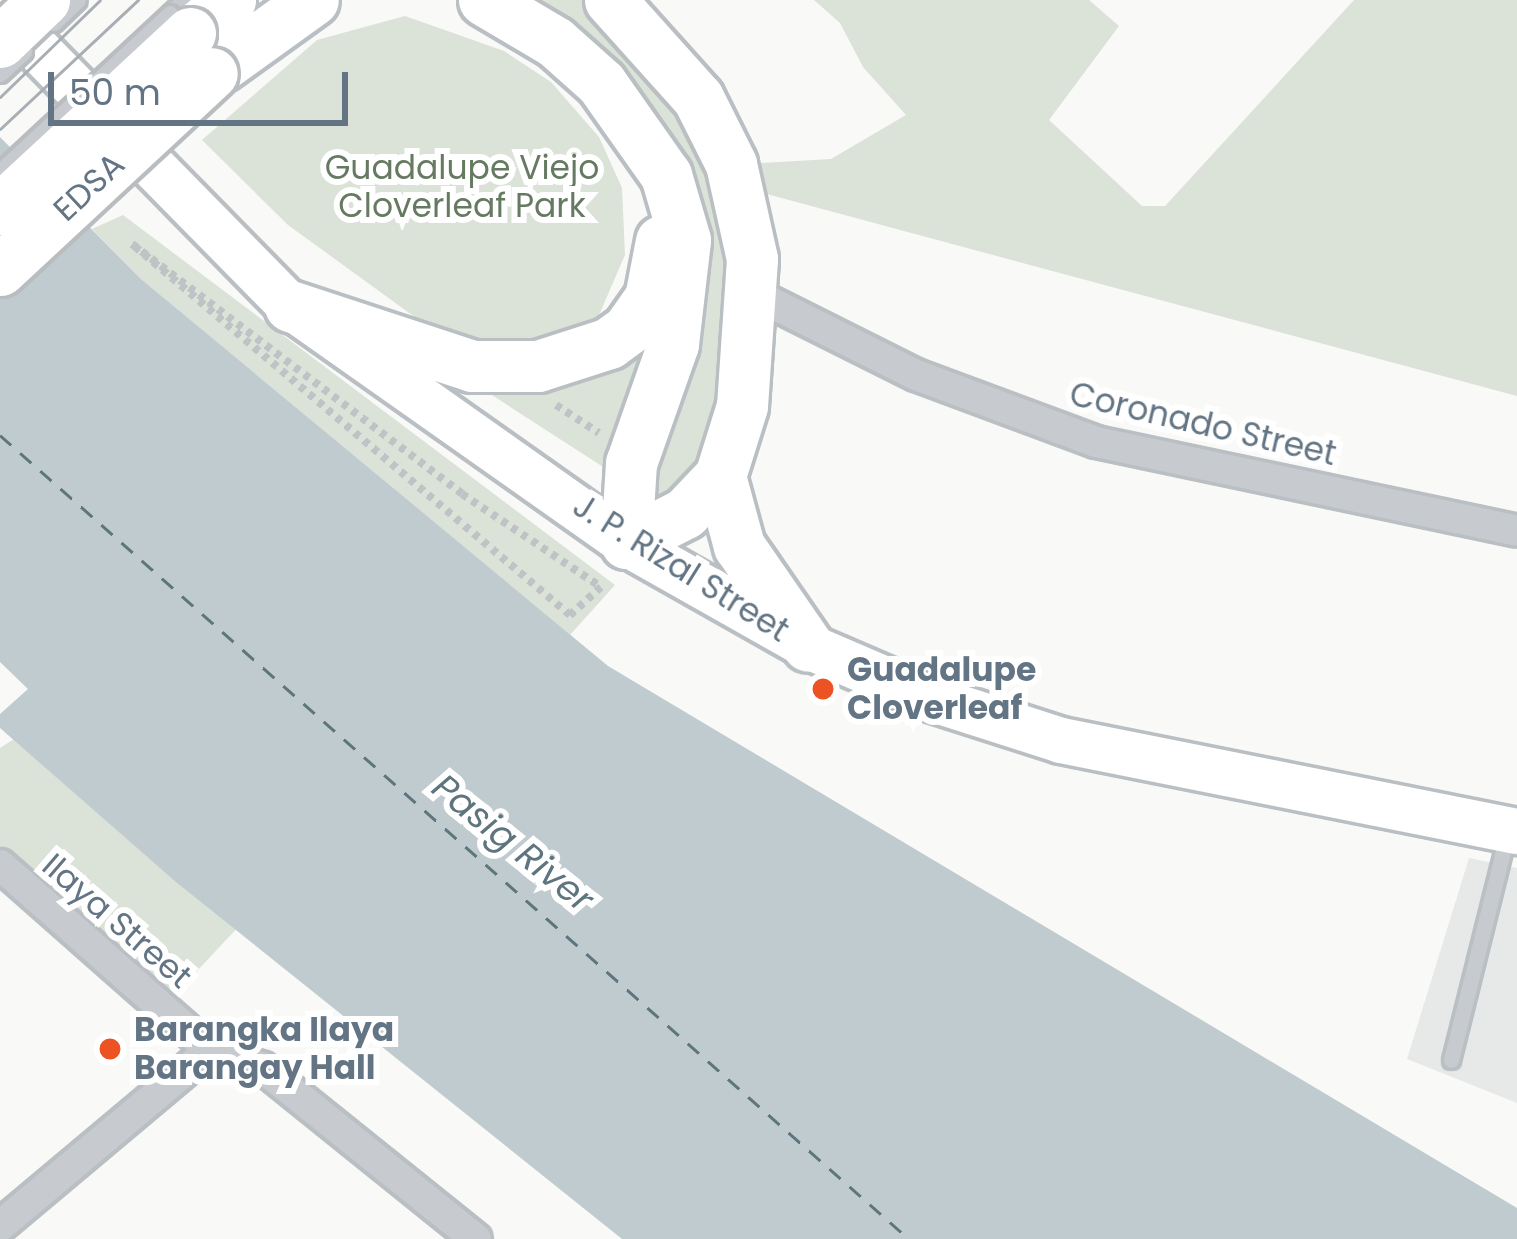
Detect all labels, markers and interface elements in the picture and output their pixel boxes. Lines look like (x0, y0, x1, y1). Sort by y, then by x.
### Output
scale bar (54, 48, 354, 122)
text: 50 m (69, 67, 161, 118)
street label: EDSA (46, 145, 132, 229)
park label: Guadalupe Viejo Cloverleaf Park (325, 148, 599, 226)
street label: Coronado Street (1066, 374, 1340, 474)
street label: J. P. Rizal Street (566, 486, 796, 650)
place label: Guadalupe Cloverleaf (847, 650, 1036, 728)
marker: Guadalupe Cloverleaf (810, 676, 836, 702)
water label: Pasig River (424, 765, 602, 921)
street label: Ilaya Street (34, 845, 200, 997)
place label: Barangka Ilaya Barangay Hall (134, 1010, 394, 1088)
marker: Barangka Ilaya Barangay Hall (97, 1036, 123, 1062)

